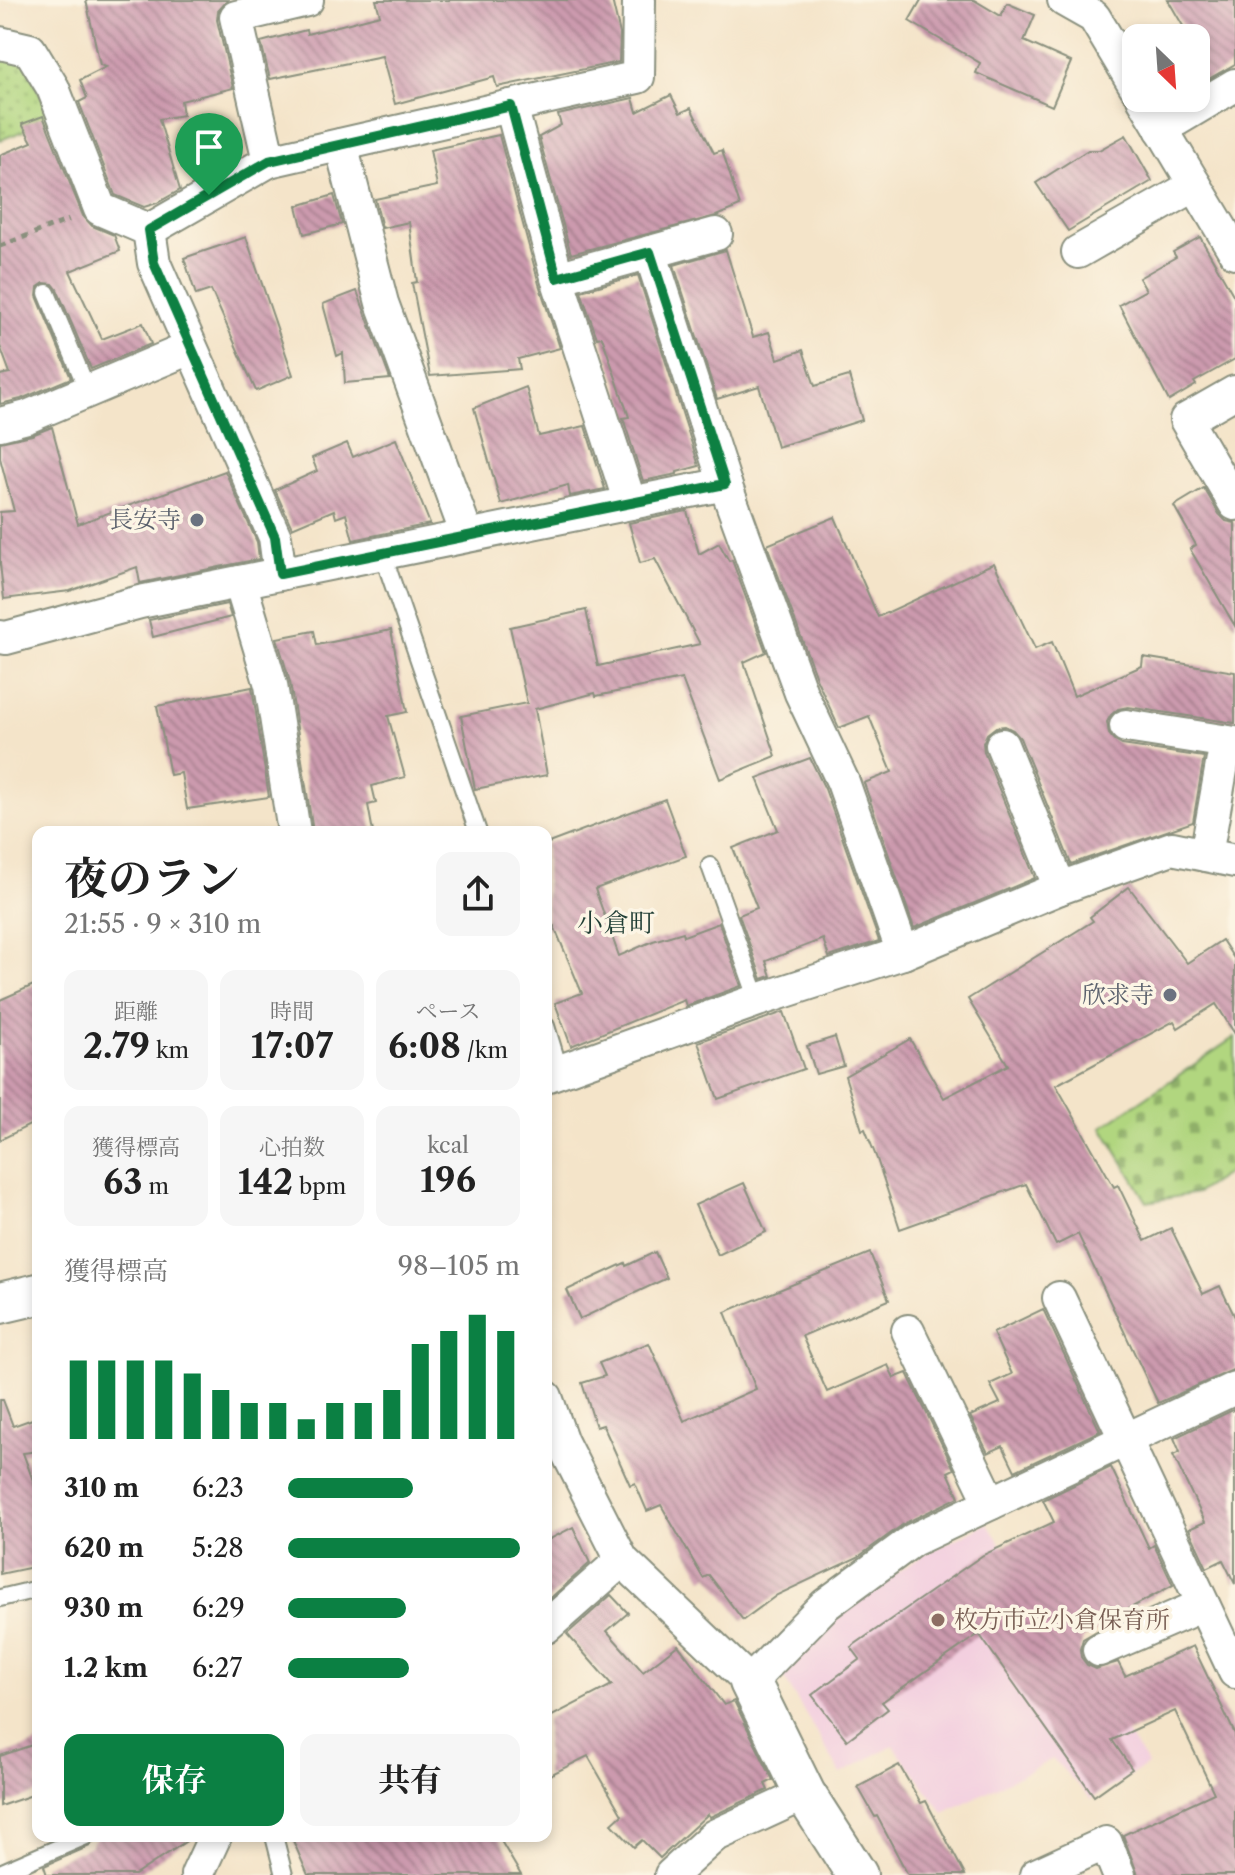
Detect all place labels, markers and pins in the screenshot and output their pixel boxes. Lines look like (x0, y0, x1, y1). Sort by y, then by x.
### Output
pin (175, 113, 243, 195)
place label: 長安寺 (109, 505, 181, 534)
marker: 長安寺 (188, 511, 206, 529)
place label: 欣求寺 (1082, 980, 1154, 1009)
marker: 欣求寺 (1161, 986, 1179, 1004)
place label: 枚方市立小倉保育所 (954, 1605, 1170, 1634)
marker: 枚方市立小倉保育所 (929, 1611, 947, 1629)

